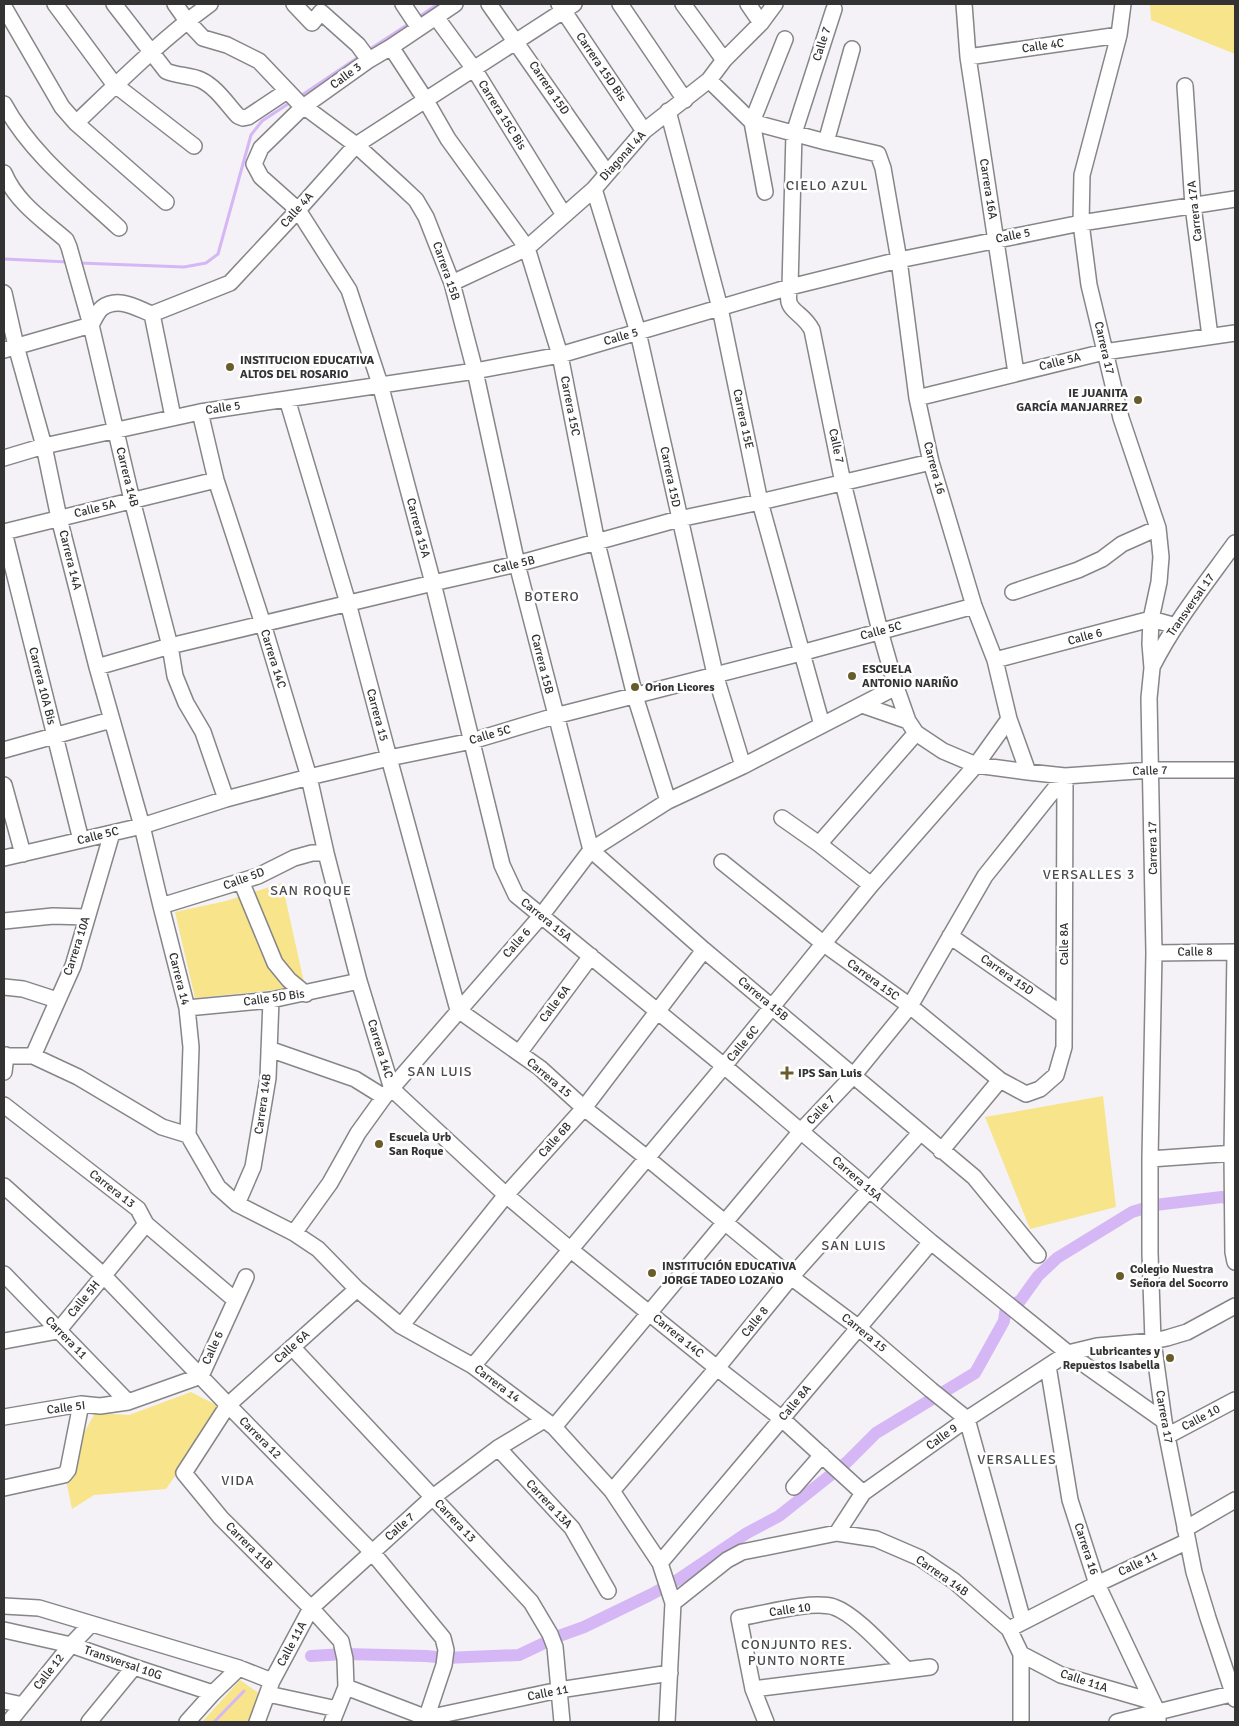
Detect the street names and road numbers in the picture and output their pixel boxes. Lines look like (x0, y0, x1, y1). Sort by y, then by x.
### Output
street label: Calle 7 (809, 25, 835, 63)
street label: Carrera 15D Bis (572, 30, 630, 104)
street label: Calle 4C (1021, 36, 1065, 56)
street label: Carrera 15D (526, 58, 573, 118)
street label: Calle 3 (327, 60, 365, 92)
street label: Carrera 15C Bis (475, 77, 529, 153)
street label: Diagonal 4A (597, 127, 650, 184)
street label: Carrera 16A (976, 158, 1000, 221)
street label: Carrera 17A (1184, 179, 1206, 242)
street label: Calle 4A (277, 189, 317, 231)
street label: Calle 5 (994, 225, 1032, 247)
street label: Carrera 15B (429, 240, 463, 302)
street label: Carrera 17 (1091, 320, 1117, 376)
street label: Calle 5 (602, 325, 640, 349)
street label: Calle 5A (1038, 349, 1083, 374)
street label: Carrera 15C (557, 375, 583, 437)
street label: Carrera 15E (729, 388, 757, 450)
street label: Calle 5 (205, 398, 241, 418)
street label: Calle 7 (825, 427, 847, 465)
street label: Carrera 16 (920, 440, 948, 496)
street label: Carrera 15D (656, 445, 684, 509)
street label: Carrera 14B (112, 446, 142, 508)
street label: Calle 5A (73, 496, 118, 521)
street label: Carrera 15A (403, 496, 433, 560)
street label: Carrera 14A (55, 528, 85, 592)
street label: Calle 5B (492, 553, 536, 577)
street label: Transversal 17 (1164, 571, 1218, 639)
street label: Calle 5C (859, 618, 903, 644)
street label: Calle 6 (1066, 625, 1104, 649)
street label: Carrera 14C (257, 628, 289, 690)
street label: Carrera 15B (527, 633, 557, 695)
street label: Carrera 10A Bis (25, 646, 59, 726)
street label: Carrera 15 (363, 687, 391, 743)
street label: Calle 5C (468, 722, 512, 748)
street label: Calle 7 (1132, 763, 1168, 779)
street label: Carrera 17 (1145, 821, 1161, 875)
street label: Calle 5C (76, 824, 120, 848)
street label: Calle 5D (221, 865, 267, 893)
street label: Carrera 15A (517, 895, 575, 946)
street label: Carrera 10A (60, 914, 94, 977)
street label: Calle 8A (1057, 922, 1072, 965)
street label: Calle 6 (500, 925, 534, 961)
street label: Calle 8 (1177, 944, 1213, 960)
street label: Carrera 14 (165, 951, 193, 1007)
street label: Carrera 15D (977, 951, 1037, 999)
street label: Carrera 15C (844, 956, 902, 1004)
street label: Carrera 15B (735, 974, 791, 1024)
street label: Calle 6A (536, 982, 574, 1025)
street label: Calle 5D Bis (243, 986, 305, 1010)
street label: Carrera 14C (364, 1018, 396, 1080)
street label: Calle 6C (724, 1023, 762, 1065)
street label: Carrera 15 (524, 1055, 574, 1101)
street label: Carrera 14B (251, 1073, 275, 1135)
street label: Calle 7 (804, 1092, 838, 1128)
street label: Calle 6B (535, 1119, 575, 1161)
street label: Carrera 15A (829, 1153, 886, 1205)
street label: Carrera 13 (86, 1167, 138, 1211)
street label: Calle 5H (65, 1277, 103, 1321)
street label: Calle 8 (738, 1304, 772, 1340)
street label: Carrera 15 (838, 1310, 890, 1356)
street label: Carrera 14C (650, 1311, 706, 1361)
street label: Carrera 11 (42, 1313, 90, 1363)
street label: Calle 6A (271, 1327, 313, 1367)
street label: Calle 6 (199, 1329, 227, 1367)
street label: Carrera 14 (471, 1362, 523, 1407)
street label: Calle 8A (776, 1381, 815, 1424)
street label: Carrera 17 (1152, 1389, 1176, 1445)
street label: Calle 5I (46, 1398, 86, 1418)
street label: Calle 10 (1179, 1402, 1223, 1434)
street label: Carrera 12 (236, 1414, 284, 1462)
street label: Calle 9 (923, 1421, 961, 1453)
street label: Carrera 13A (523, 1476, 576, 1532)
street label: Carrera 13 (431, 1496, 479, 1546)
street label: Calle 7 (382, 1510, 418, 1544)
street label: Carrera 11B (222, 1519, 276, 1573)
street label: Carrera 16 (1071, 1521, 1101, 1577)
street label: Calle 11 (1116, 1548, 1160, 1580)
street label: Carrera 14B (913, 1552, 971, 1600)
street label: Calle 10 (768, 1600, 812, 1620)
street label: Calle 11A (274, 1618, 310, 1669)
street label: Transversal 10G (82, 1643, 164, 1683)
street label: Calle 12 (30, 1651, 68, 1693)
street label: Calle 11A (1058, 1666, 1110, 1696)
street label: Calle 11 (526, 1682, 570, 1704)

